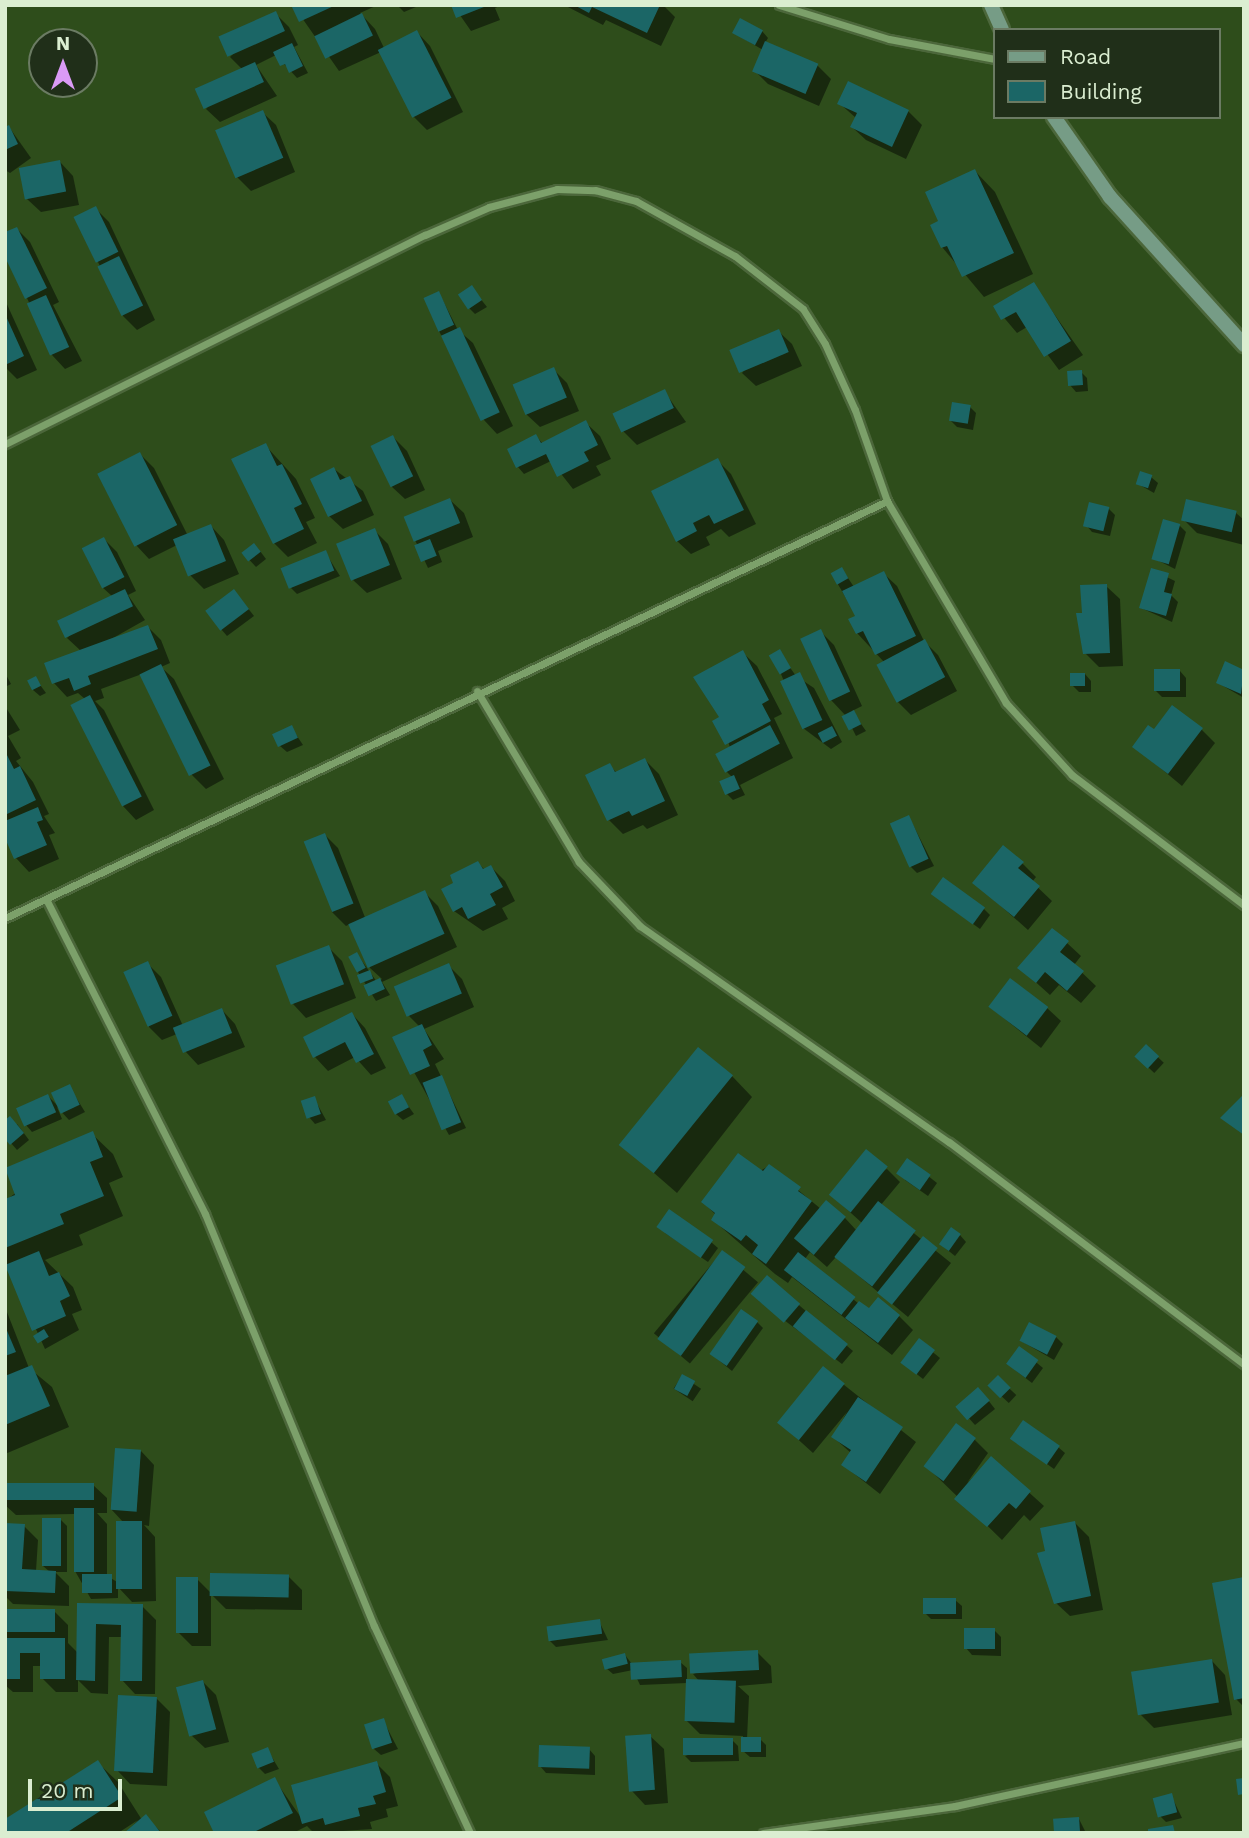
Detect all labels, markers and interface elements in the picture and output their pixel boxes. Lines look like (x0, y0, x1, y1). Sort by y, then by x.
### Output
north arrow (28, 28, 98, 98)
legend (993, 28, 1221, 119)
text: N (56, 32, 70, 55)
text: Road (1060, 44, 1111, 69)
text: Building (1060, 79, 1142, 104)
scale bar (32, 1764, 126, 1808)
text: 20 m (41, 1778, 93, 1803)

